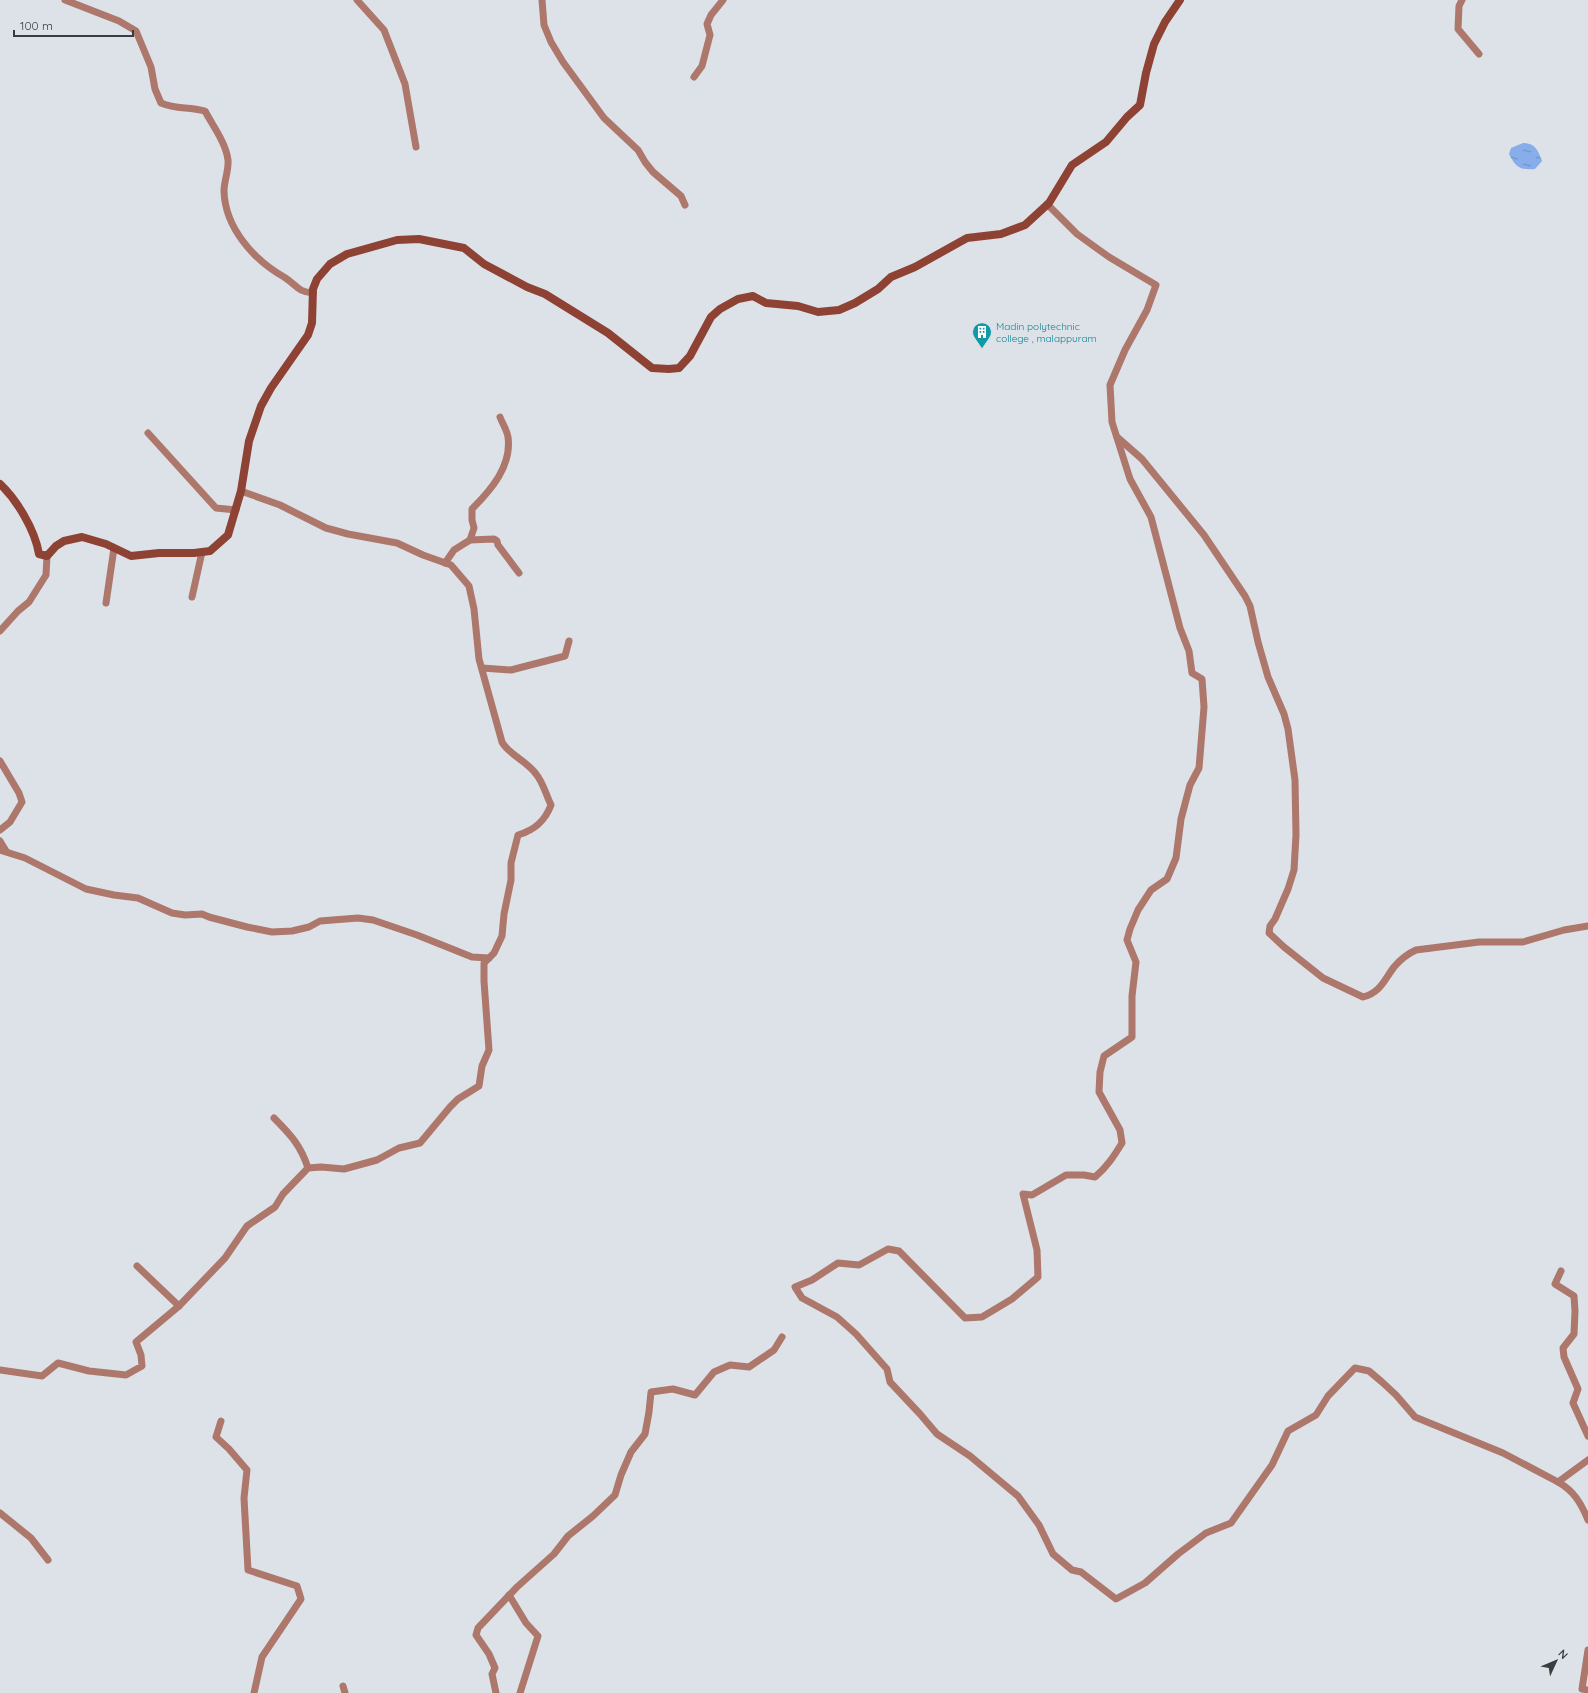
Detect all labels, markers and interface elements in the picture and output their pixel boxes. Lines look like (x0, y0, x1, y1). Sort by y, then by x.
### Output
scale bar (14, 12, 133, 38)
text: 100 m (20, 18, 53, 33)
place label: Madin polytechnic college , malappuram (996, 320, 1097, 345)
building icon: Madin polytechnic college , malappuram (971, 321, 993, 349)
north arrow (1536, 1641, 1576, 1681)
text: N (1555, 1646, 1571, 1662)

